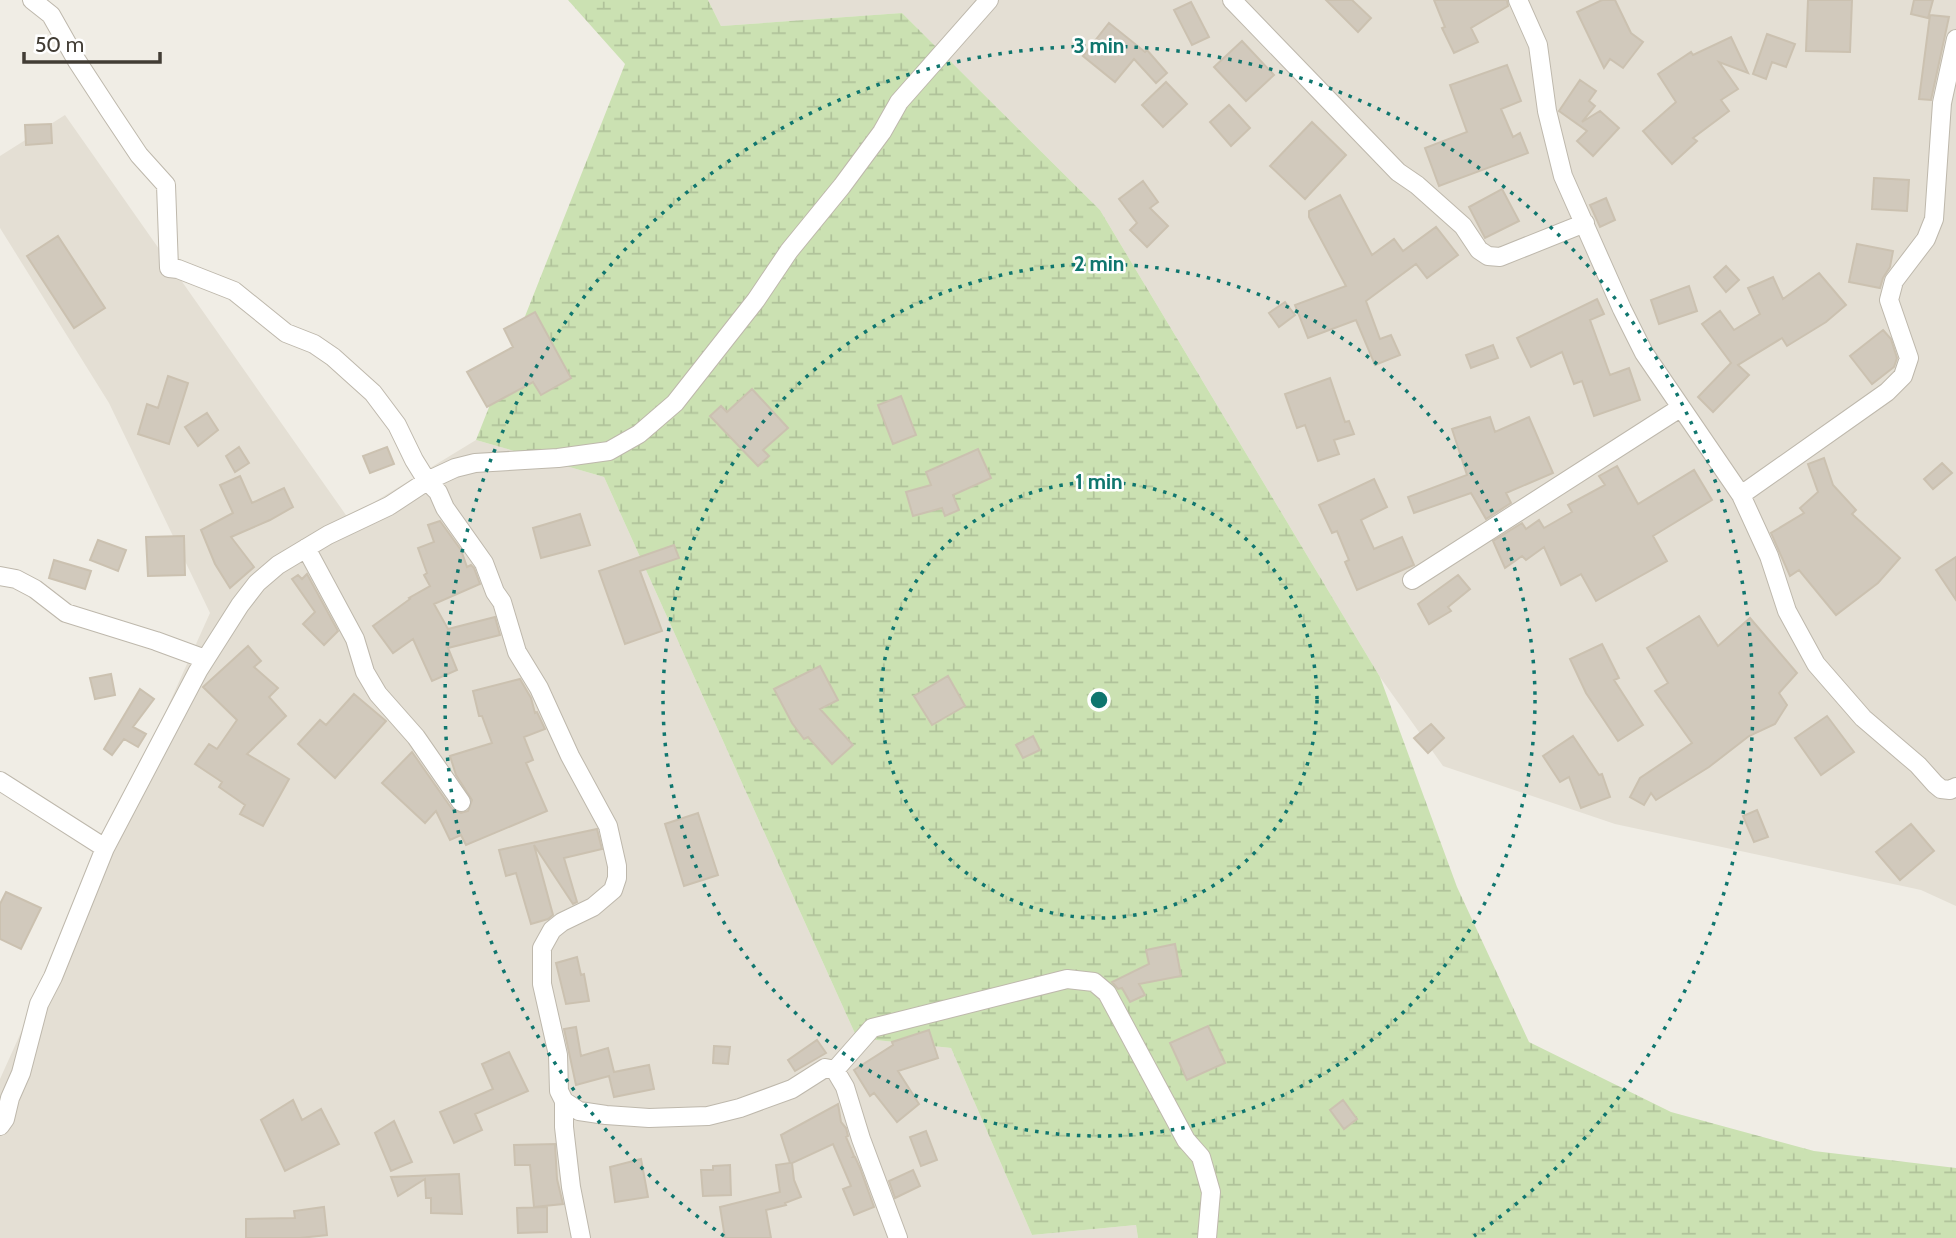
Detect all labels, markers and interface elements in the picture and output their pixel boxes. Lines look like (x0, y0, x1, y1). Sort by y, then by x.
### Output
scale bar (24, 21, 161, 65)
text: 50 m (35, 32, 84, 57)
text: 3 min (1074, 33, 1124, 58)
text: 2 min (1074, 251, 1124, 276)
text: 1 min (1075, 469, 1123, 494)
centre of rings (1087, 688, 1111, 712)

